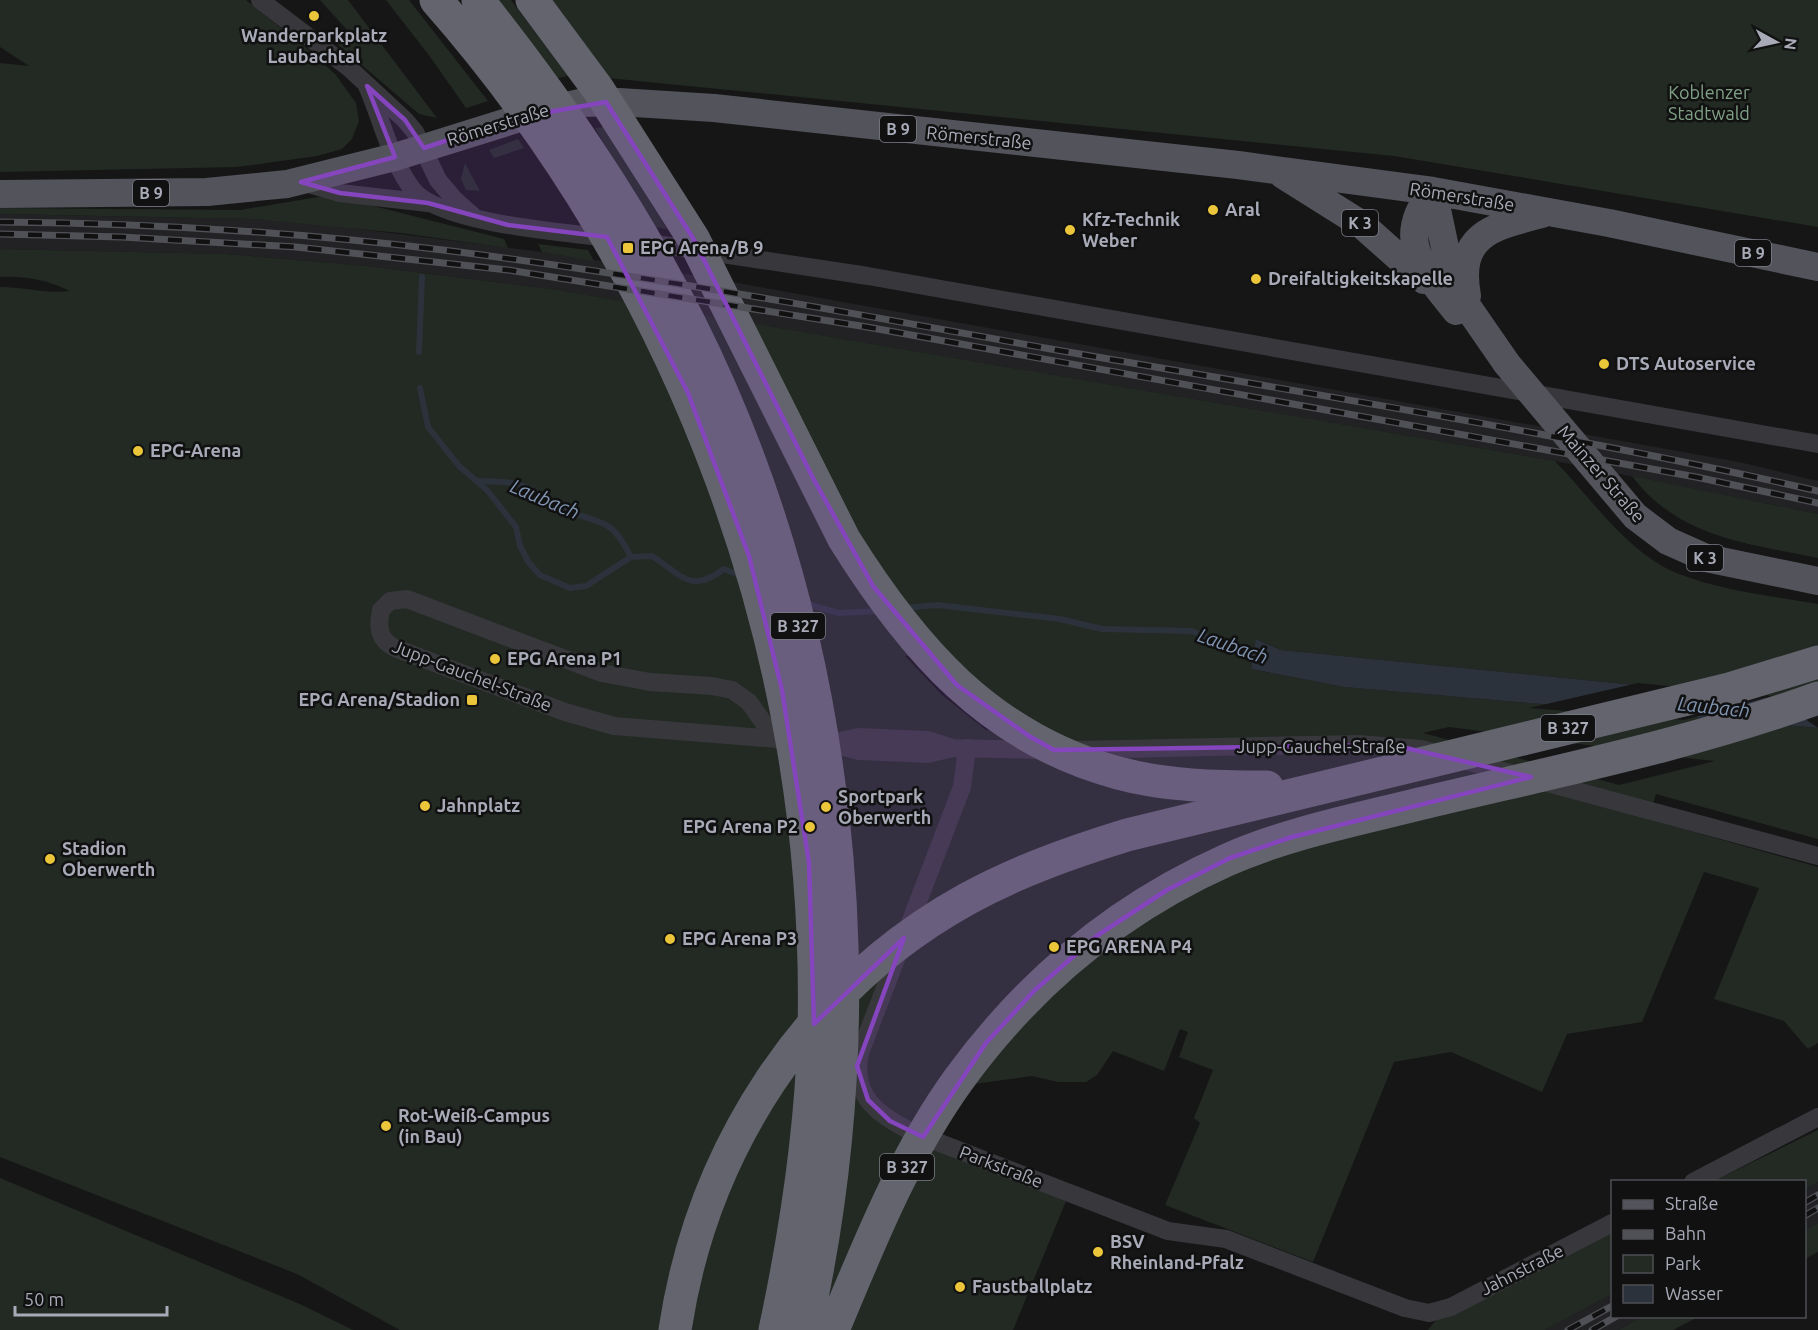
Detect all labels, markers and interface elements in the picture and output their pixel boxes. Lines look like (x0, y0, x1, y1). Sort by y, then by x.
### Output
marker: Wanderparkplatz Laubachtal (307, 9, 321, 23)
north arrow (1746, 12, 1806, 72)
place label: Wanderparkplatz Laubachtal (241, 25, 387, 66)
text: N (1781, 37, 1801, 51)
park label: Koblenzer Stadtwald (1668, 82, 1750, 123)
street label: Römerstraße (444, 99, 551, 149)
road number: B 9 (880, 116, 916, 142)
street label: Römerstraße (925, 122, 1033, 152)
street label: Römerstraße (1408, 178, 1516, 214)
road number: B 9 (133, 180, 169, 206)
place label: Aral (1225, 199, 1261, 219)
marker: Aral (1206, 203, 1220, 217)
place label: Kfz-Technik Weber (1082, 209, 1180, 250)
road number: K 3 (1342, 210, 1378, 236)
marker: Kfz-Technik Weber (1063, 223, 1077, 237)
place label: EPG Arena/B 9 (640, 237, 763, 257)
road number: B 9 (1735, 240, 1771, 266)
marker: EPG Arena/B 9 (621, 241, 635, 255)
place label: Dreifaltigkeitskapelle (1268, 268, 1453, 288)
marker: Dreifaltigkeitskapelle (1249, 272, 1263, 286)
place label: DTS Autoservice (1616, 353, 1756, 373)
marker: DTS Autoservice (1597, 357, 1611, 371)
street label: Mainzer Straße (1554, 421, 1649, 526)
place label: EPG-Arena (150, 440, 241, 460)
marker: EPG-Arena (131, 444, 145, 458)
water label: Laubach (507, 474, 583, 523)
road number: K 3 (1687, 545, 1723, 571)
road number: B 327 (771, 613, 825, 639)
water label: Laubach (1195, 623, 1271, 668)
street label: Jupp-Gauchel-Straße (390, 635, 555, 715)
place label: EPG Arena P1 (507, 648, 622, 668)
marker: EPG Arena P1 (488, 652, 502, 666)
place label: EPG Arena/Stadion (298, 689, 460, 709)
water label: Laubach (1677, 691, 1751, 722)
marker: EPG Arena/Stadion (465, 693, 479, 707)
road number: B 327 (1541, 715, 1595, 741)
street label: Jupp-Gauchel-Straße (1237, 736, 1405, 756)
place label: Sportpark Oberwerth (838, 786, 931, 827)
place label: Jahnplatz (437, 795, 520, 815)
marker: Jahnplatz (418, 799, 432, 813)
marker: Sportpark Oberwerth (819, 800, 833, 814)
place label: EPG Arena P2 (683, 816, 798, 836)
marker: EPG Arena P2 (803, 820, 817, 834)
place label: Stadion Oberwerth (62, 838, 155, 879)
marker: Stadion Oberwerth (43, 852, 57, 866)
place label: EPG Arena P3 (682, 928, 797, 948)
marker: EPG Arena P3 (663, 932, 677, 946)
place label: EPG ARENA P4 (1066, 936, 1192, 956)
marker: EPG ARENA P4 (1047, 940, 1061, 954)
place label: Rot-Weiß-Campus (in Bau) (398, 1105, 550, 1147)
marker: Rot-Weiß-Campus (in Bau) (379, 1119, 393, 1133)
street label: Parkstraße (957, 1141, 1046, 1191)
road number: B 327 (880, 1154, 934, 1180)
legend (1611, 1180, 1806, 1318)
text: Straße (1665, 1193, 1718, 1213)
text: Bahn (1665, 1223, 1706, 1243)
place label: BSV Rheinland-Pfalz (1110, 1231, 1244, 1272)
street label: Jahnstraße (1477, 1240, 1566, 1299)
marker: BSV Rheinland-Pfalz (1091, 1245, 1105, 1259)
text: Park (1665, 1253, 1701, 1273)
place label: Faustballplatz (972, 1276, 1093, 1296)
scale bar (15, 1279, 166, 1317)
marker: Faustballplatz (953, 1280, 967, 1294)
text: Wasser (1665, 1283, 1723, 1303)
text: 50 m (24, 1289, 64, 1309)

